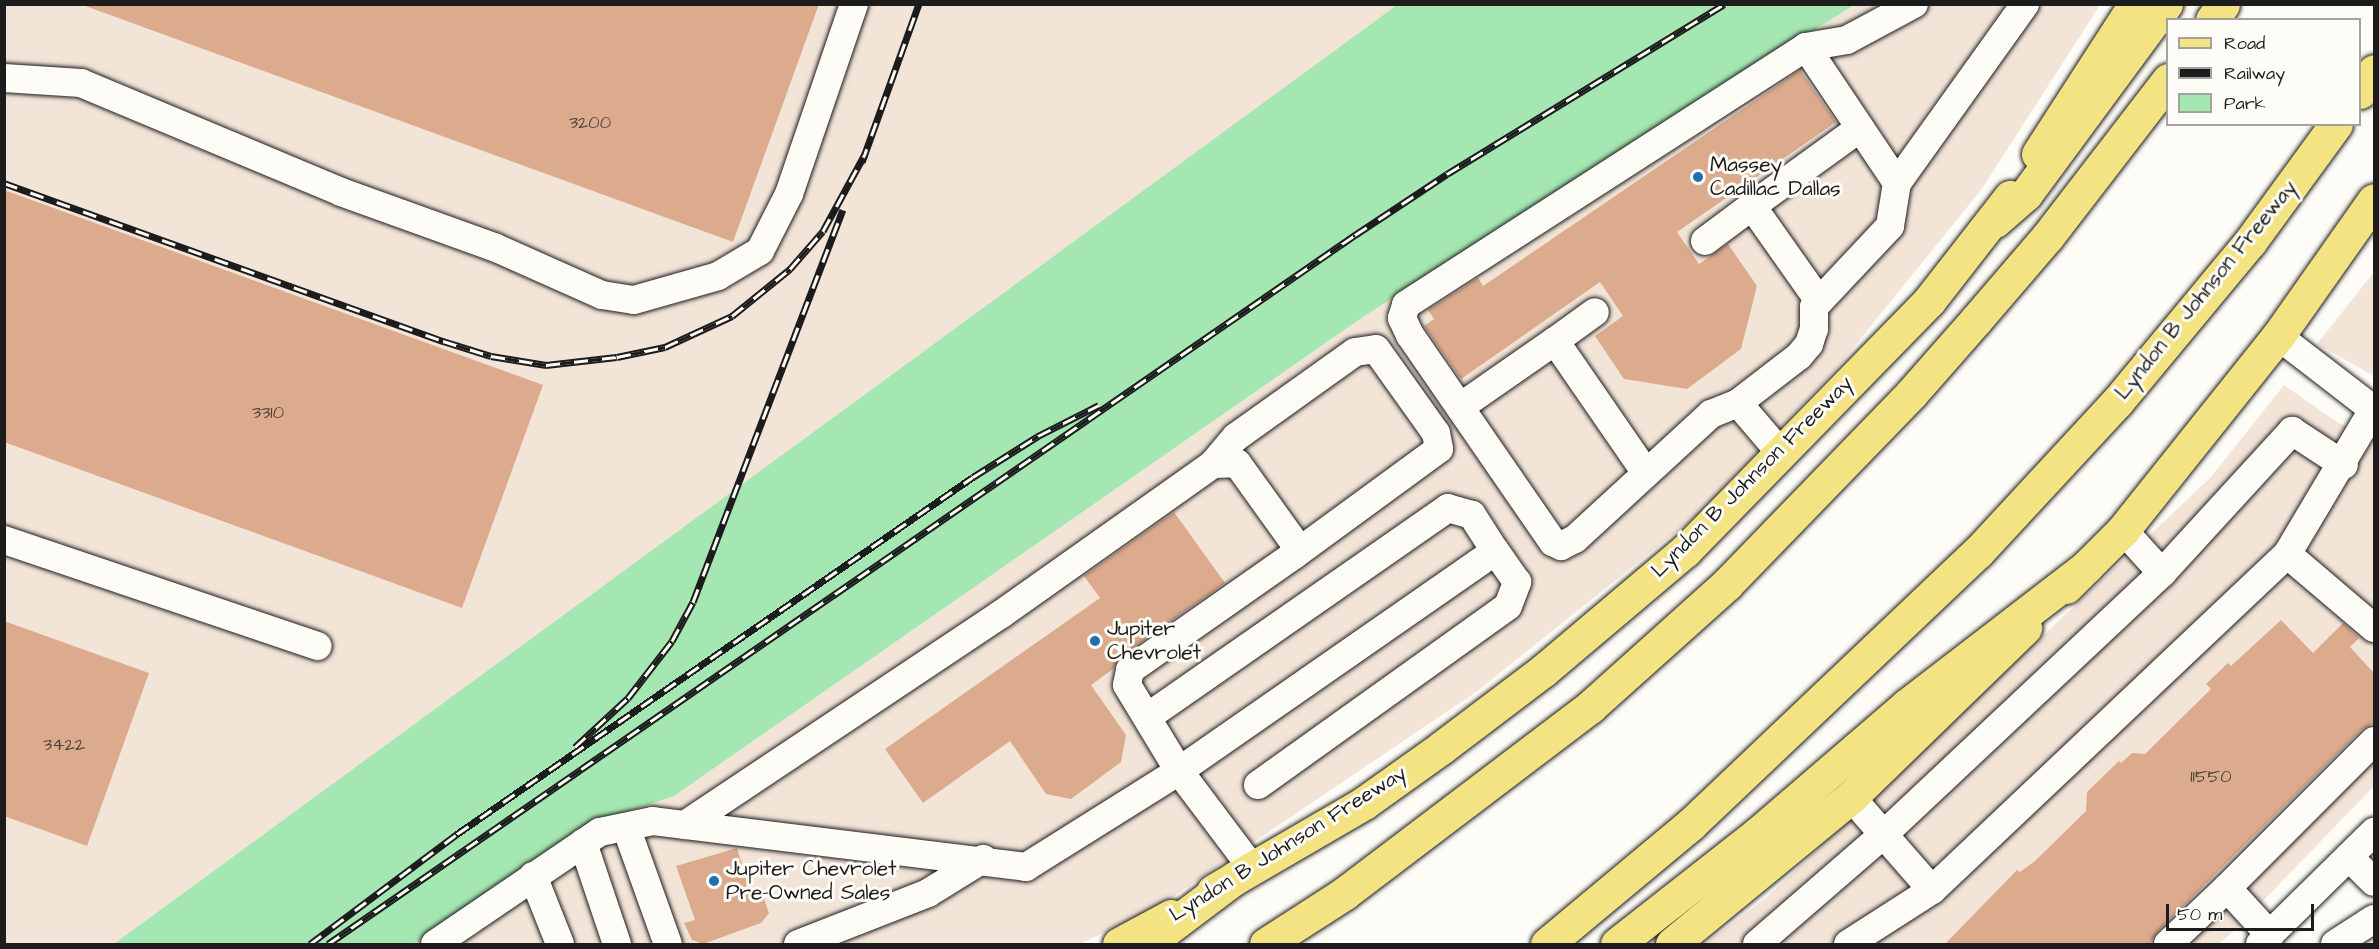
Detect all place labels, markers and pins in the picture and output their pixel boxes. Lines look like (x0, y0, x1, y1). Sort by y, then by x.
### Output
place label: Massey Cadillac Dallas (1710, 152, 1841, 202)
marker: Massey Cadillac Dallas (1691, 170, 1705, 184)
place label: Jupiter Chevrolet (1107, 616, 1201, 666)
marker: Jupiter Chevrolet (1088, 634, 1102, 648)
place label: Jupiter Chevrolet Pre-Owned Sales (726, 856, 897, 906)
marker: Jupiter Chevrolet Pre-Owned Sales (707, 874, 721, 888)

